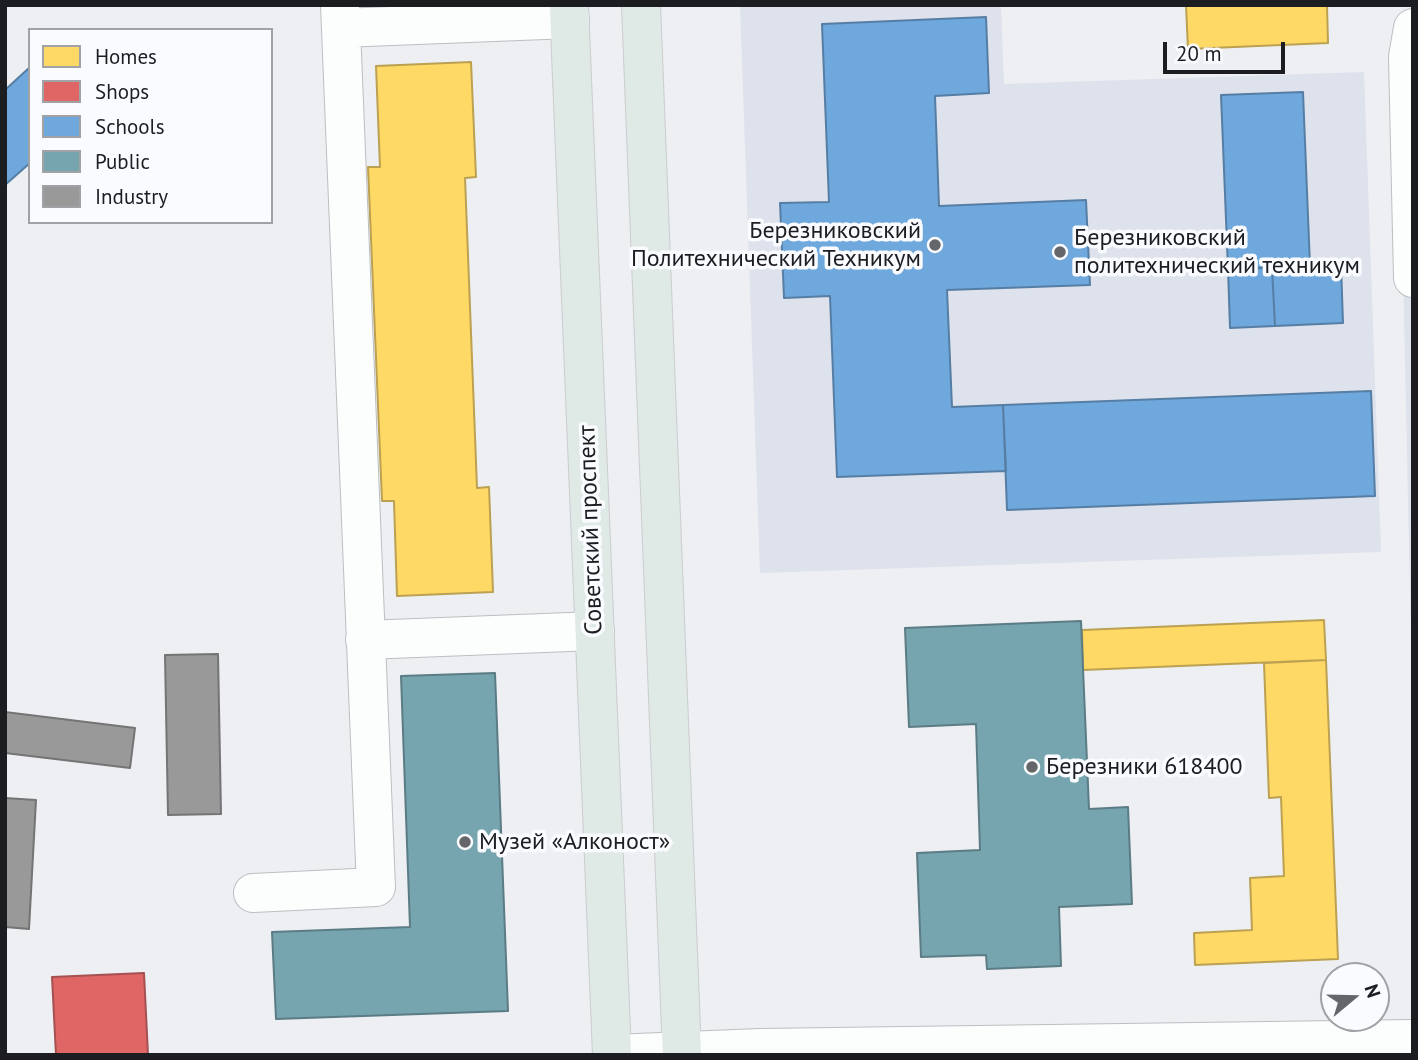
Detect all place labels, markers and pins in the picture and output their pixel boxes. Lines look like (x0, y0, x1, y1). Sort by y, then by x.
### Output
place label: Березниковский Политехнический Техникум (631, 217, 921, 273)
place label: Березниковский политехнический техникум (1074, 224, 1360, 280)
marker: Березниковский Политехнический Техникум (927, 237, 943, 253)
marker: Березниковский политехнический техникум (1052, 244, 1068, 260)
place label: Березники 618400 (1046, 753, 1243, 781)
marker: Березники 618400 (1024, 759, 1040, 775)
place label: Музей «Алконост» (479, 828, 670, 856)
marker: Музей «Алконост» (457, 834, 473, 850)

